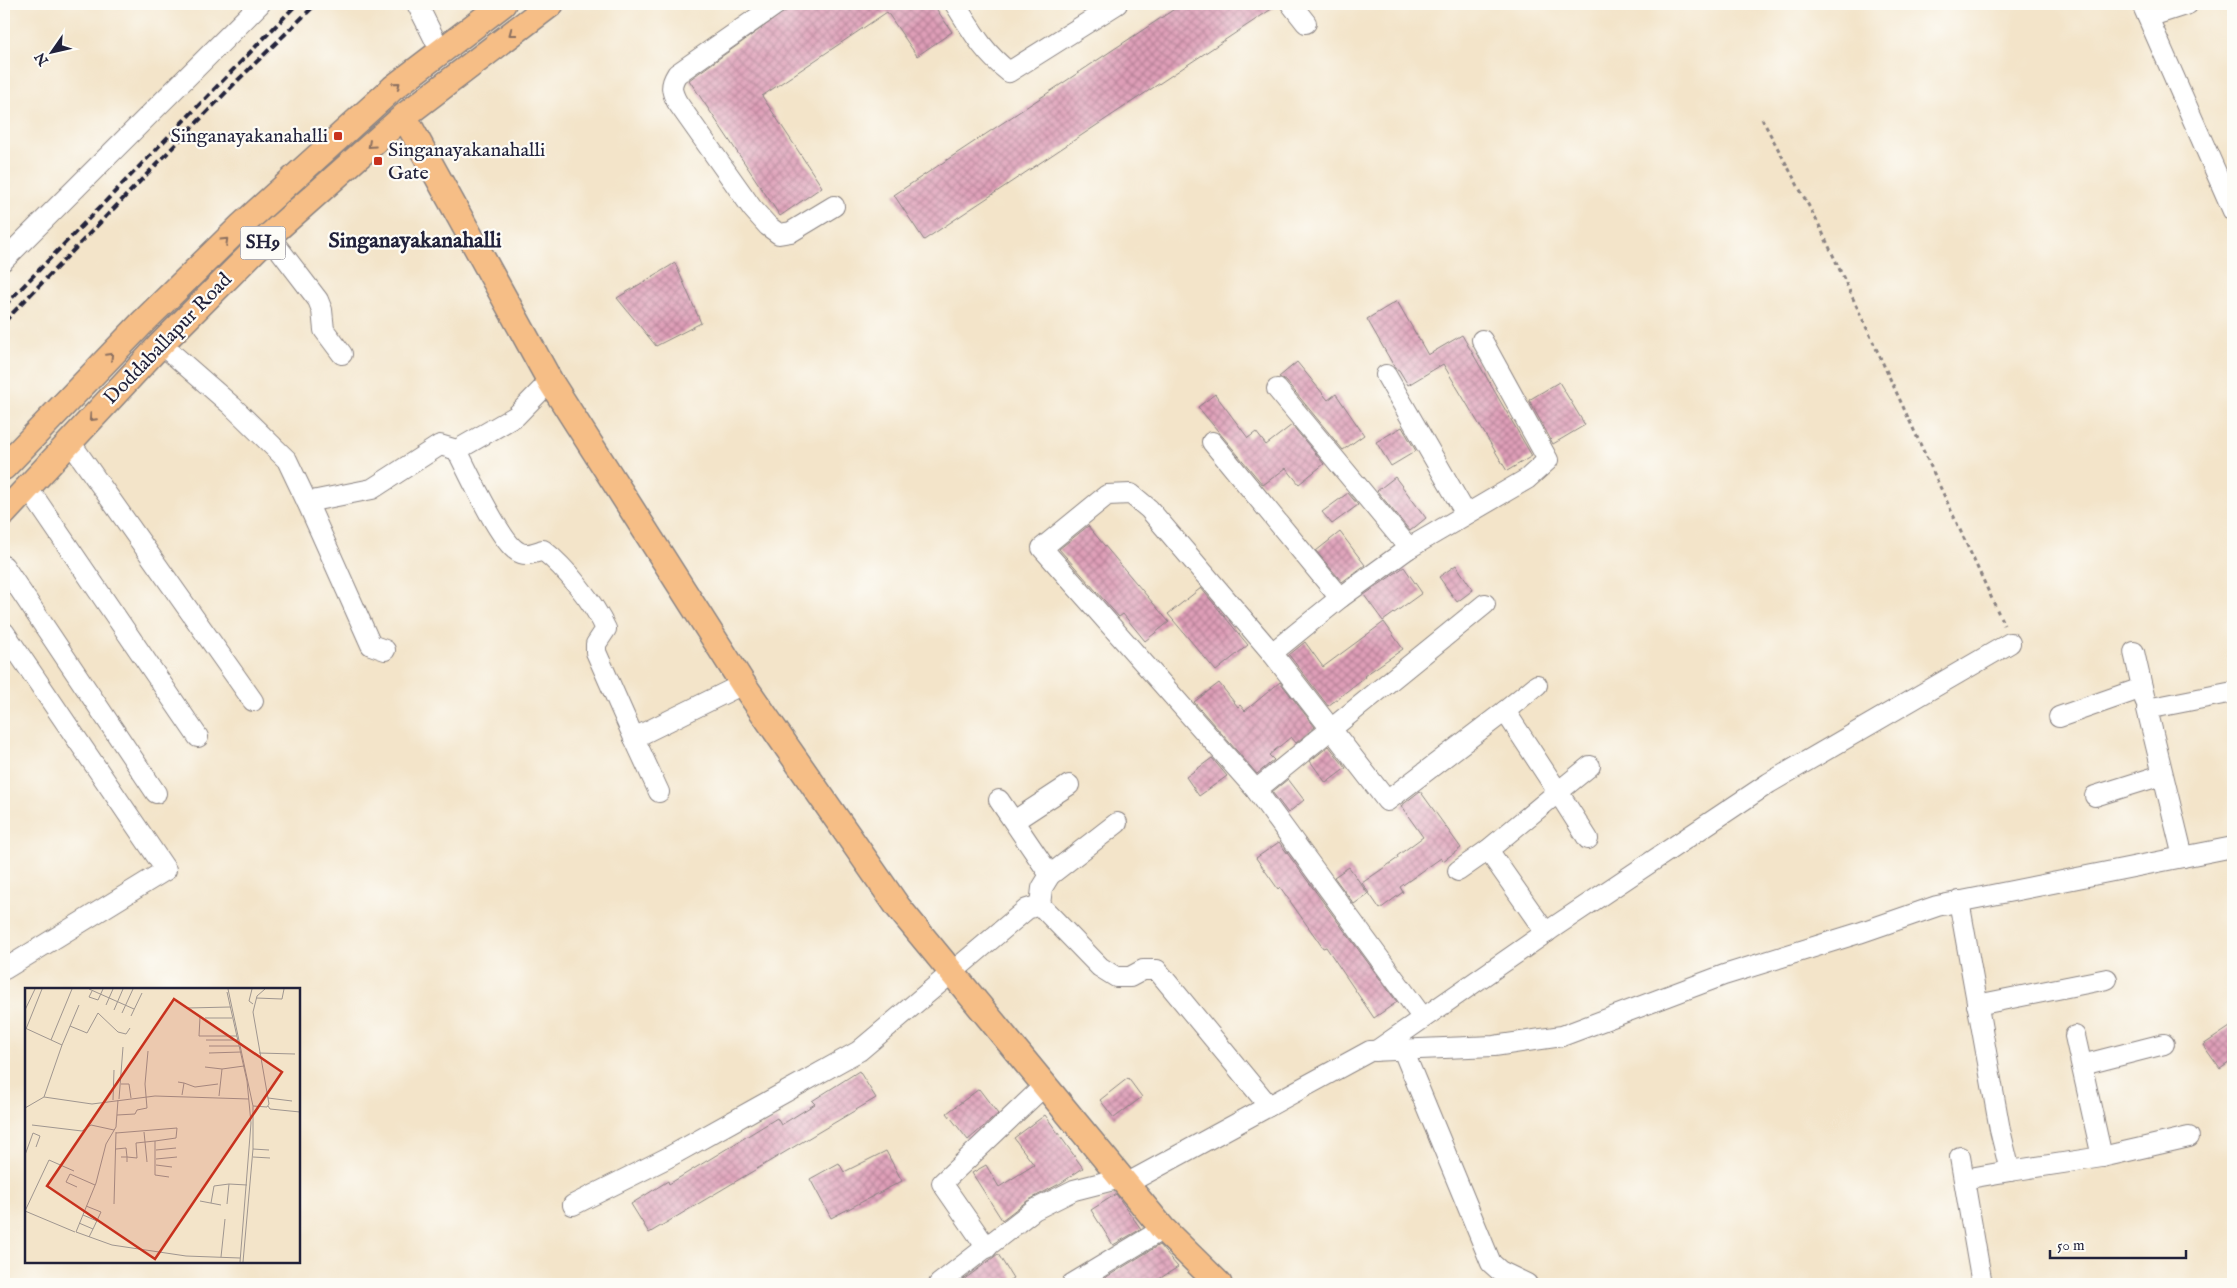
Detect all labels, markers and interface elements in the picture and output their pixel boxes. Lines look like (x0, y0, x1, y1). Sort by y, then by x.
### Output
north arrow (28, 28, 78, 78)
one-way arrow (509, 28, 518, 36)
text: N (31, 49, 53, 70)
one-way arrow (391, 82, 400, 90)
place label: Singanayakanahalli (171, 124, 328, 149)
marker: Singanayakanahalli (332, 130, 344, 142)
place label: Singanayakanahalli Gate (388, 138, 545, 186)
one-way arrow (368, 140, 377, 149)
marker: Singanayakanahalli Gate (372, 155, 384, 167)
road number: SH9 (240, 227, 286, 260)
district label: Singanayakanahalli (328, 227, 502, 255)
one-way arrow (219, 238, 228, 247)
street label: Doddaballapur Road (99, 268, 238, 410)
one-way arrow (104, 353, 113, 362)
one-way arrow (89, 412, 98, 421)
inset map (25, 988, 300, 1263)
scale bar (2050, 1228, 2186, 1260)
text: 50 m (2057, 1236, 2085, 1255)

